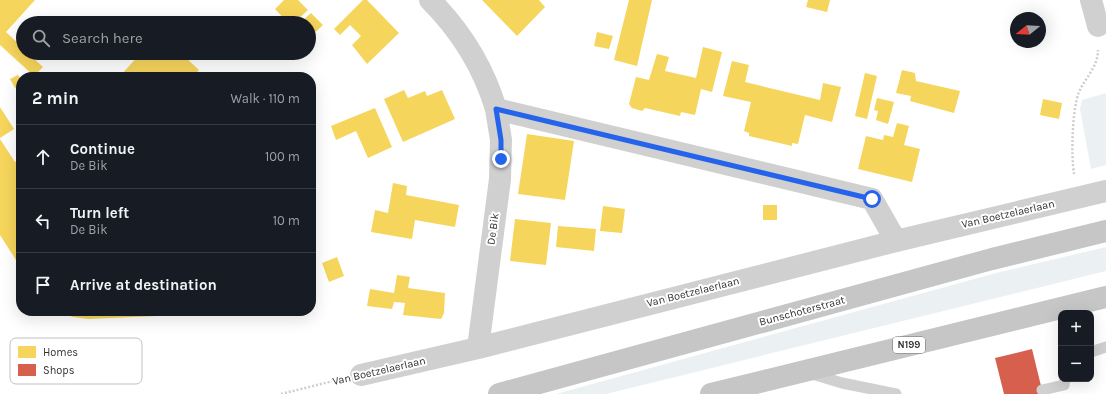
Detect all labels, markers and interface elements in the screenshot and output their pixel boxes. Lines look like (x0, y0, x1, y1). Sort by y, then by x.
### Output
north arrow (1010, 12, 1046, 48)
search box (16, 16, 316, 60)
icon: search (30, 27, 52, 49)
text: Search here (62, 29, 143, 47)
text: 2 min (32, 88, 79, 108)
text: Walk · 110 m (231, 91, 300, 106)
text: Continue (70, 140, 135, 158)
icon: ahead (32, 146, 54, 168)
text: 100 m (265, 149, 300, 164)
route end (492, 150, 510, 168)
text: De Bik (70, 158, 108, 173)
route start (863, 190, 881, 208)
street label: Van Boetzelaerlaan (960, 197, 1056, 231)
text: Turn left (70, 204, 129, 222)
icon: left (32, 210, 54, 232)
street label: De Bik (484, 212, 502, 246)
text: 10 m (273, 213, 300, 228)
text: De Bik (70, 222, 108, 237)
icon: arrive (32, 274, 54, 296)
street label: Van Boetzelaerlaan (645, 274, 741, 310)
text: Arrive at destination (70, 276, 217, 294)
street label: Bunschoterstraat (758, 293, 846, 329)
map controls (1058, 310, 1094, 382)
button: + (1058, 310, 1094, 346)
road number: N199 (893, 337, 925, 353)
legend (10, 338, 142, 384)
text: Homes (43, 346, 78, 359)
button: − (1058, 346, 1094, 382)
street label: Van Boetzelaerlaan (331, 354, 427, 388)
text: Shops (43, 364, 75, 377)

